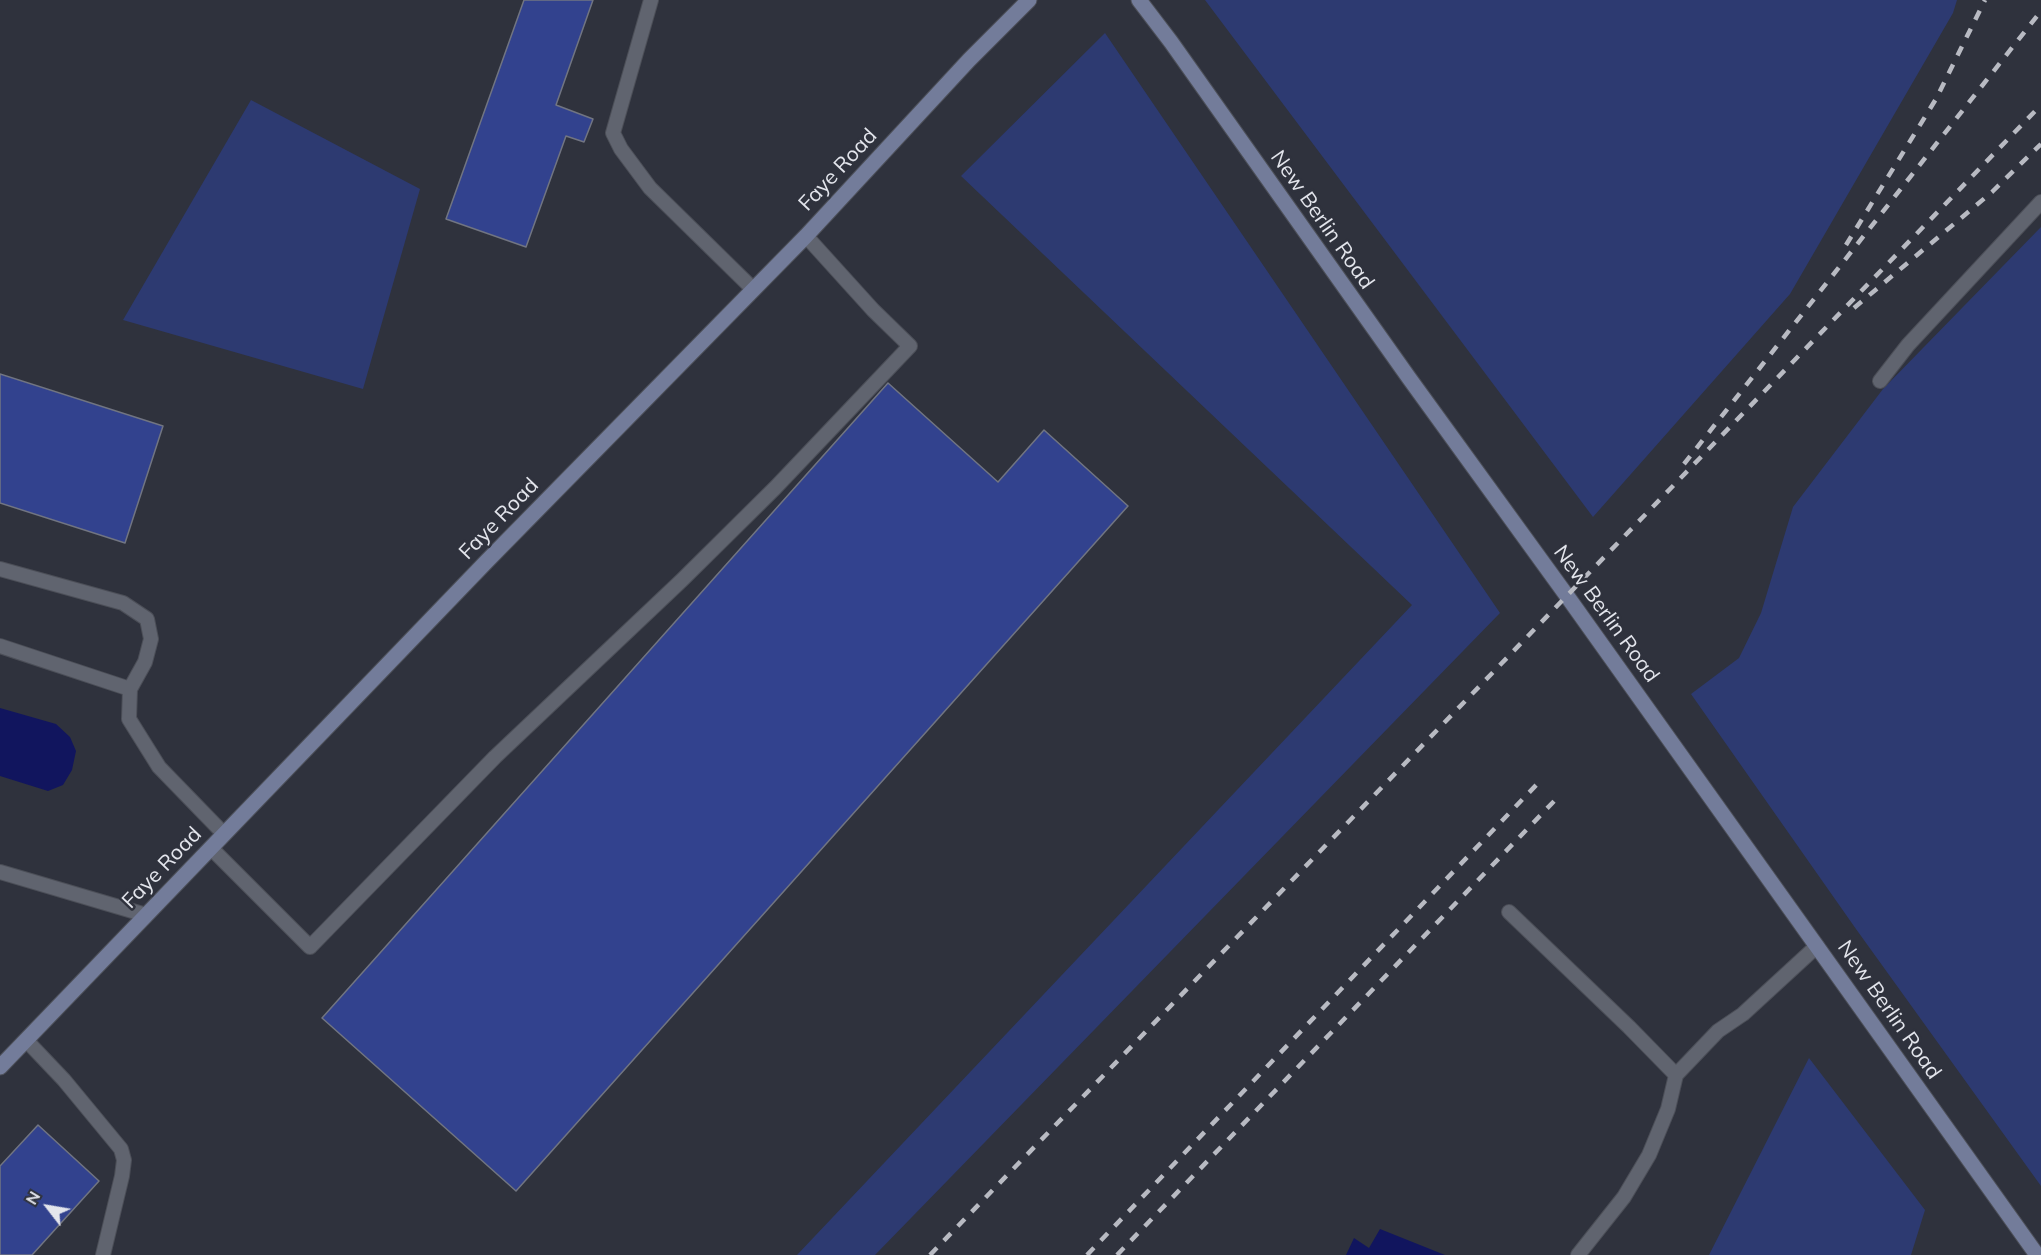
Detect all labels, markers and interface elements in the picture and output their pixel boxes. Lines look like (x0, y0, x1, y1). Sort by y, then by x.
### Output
street label: Faye Road (794, 124, 882, 216)
street label: New Berlin Road (1265, 146, 1379, 294)
street label: Faye Road (454, 473, 544, 565)
street label: New Berlin Road (1548, 541, 1664, 687)
street label: Faye Road (117, 822, 207, 914)
street label: New Berlin Road (1832, 936, 1946, 1084)
north arrow (18, 1177, 78, 1237)
text: N (21, 1187, 44, 1208)

